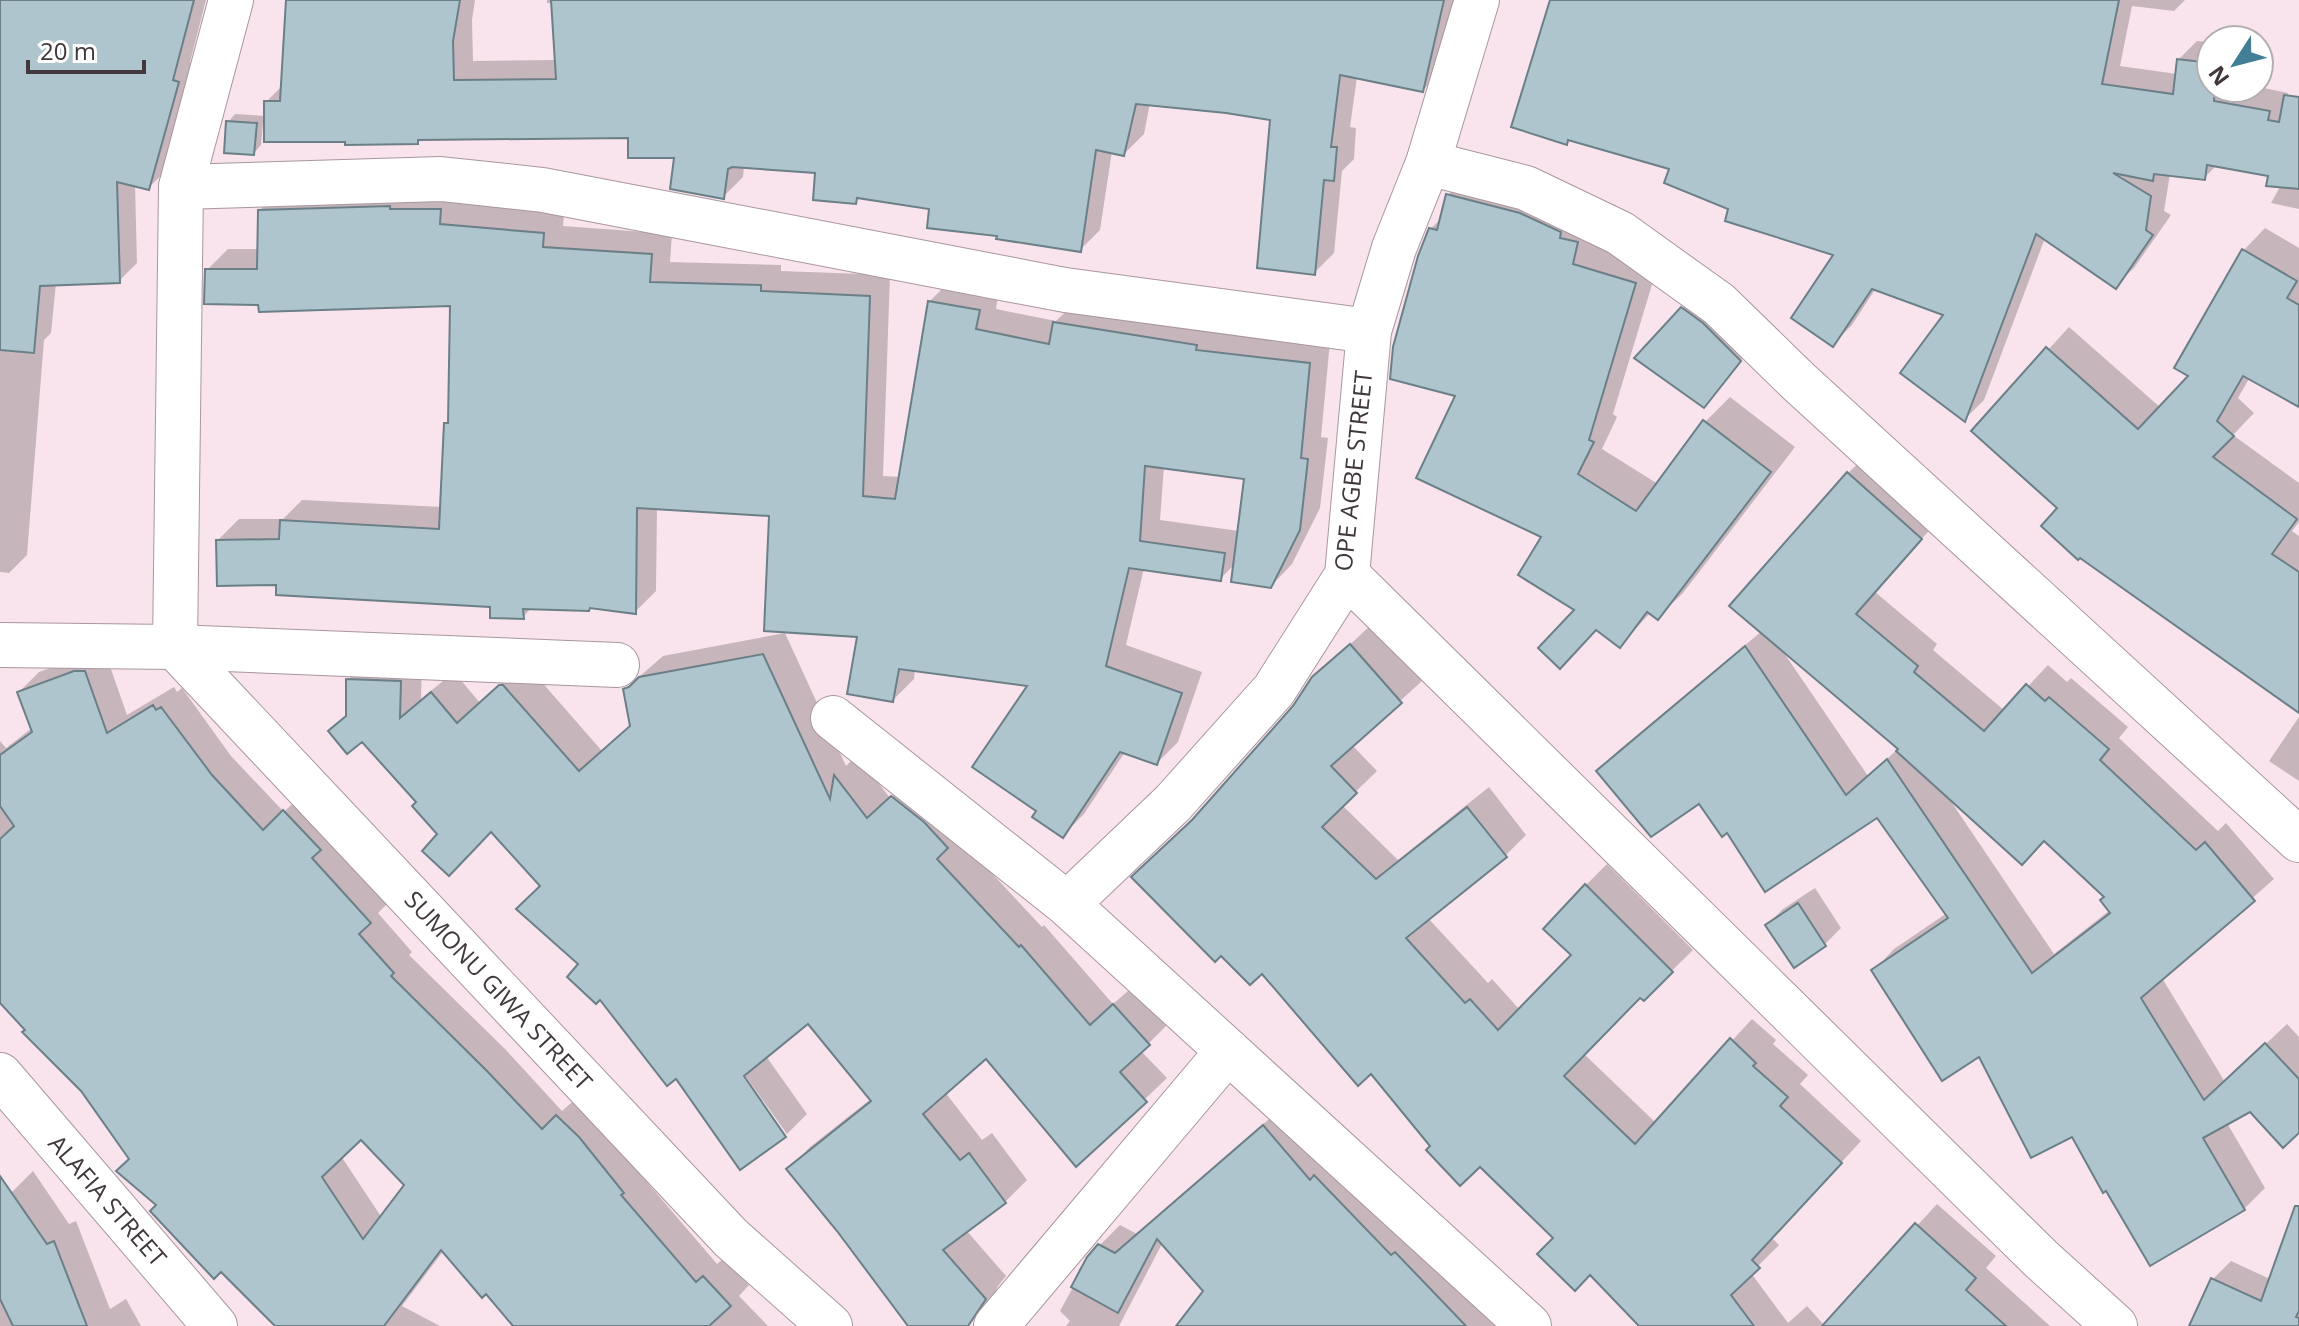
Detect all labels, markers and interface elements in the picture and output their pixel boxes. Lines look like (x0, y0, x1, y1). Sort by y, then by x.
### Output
scale bar (28, 24, 144, 74)
north arrow (2195, 24, 2275, 104)
text: 20 m (40, 34, 96, 67)
text: N (2201, 60, 2235, 92)
street label: OPE AGBE STREET (1326, 369, 1379, 573)
street label: SUMONU GIWA STREET (398, 883, 600, 1097)
street label: ALAFIA STREET (42, 1127, 175, 1273)

